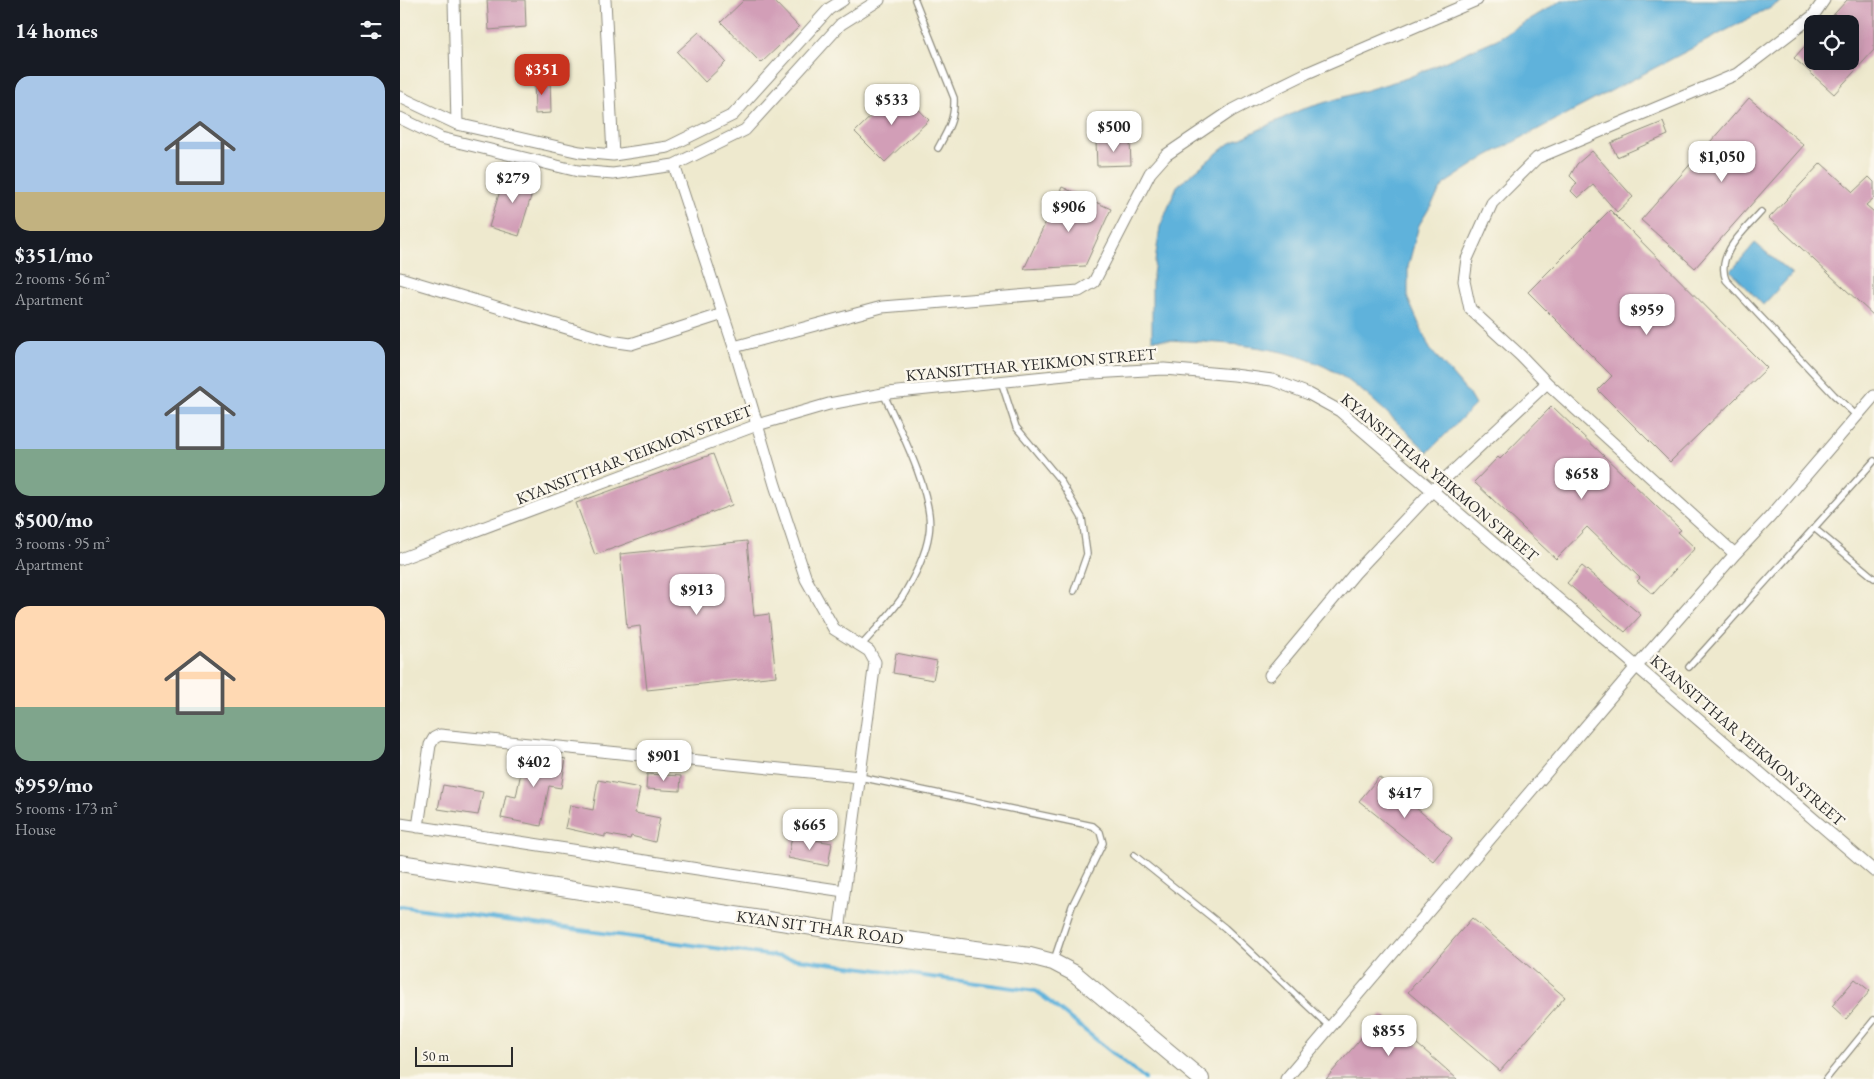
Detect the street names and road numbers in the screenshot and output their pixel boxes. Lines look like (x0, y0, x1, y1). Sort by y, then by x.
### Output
street label: KYANSITTHAR YEIKMON STREET (905, 343, 1157, 386)
street label: KYANSITTHAR YEIKMON STREET (1337, 389, 1543, 566)
street label: KYANSITTHAR YEIKMON STREET (513, 400, 756, 509)
street label: KYANSITTHAR YEIKMON STREET (1646, 650, 1850, 831)
street label: KYAN SIT THAR ROAD (735, 905, 905, 950)

